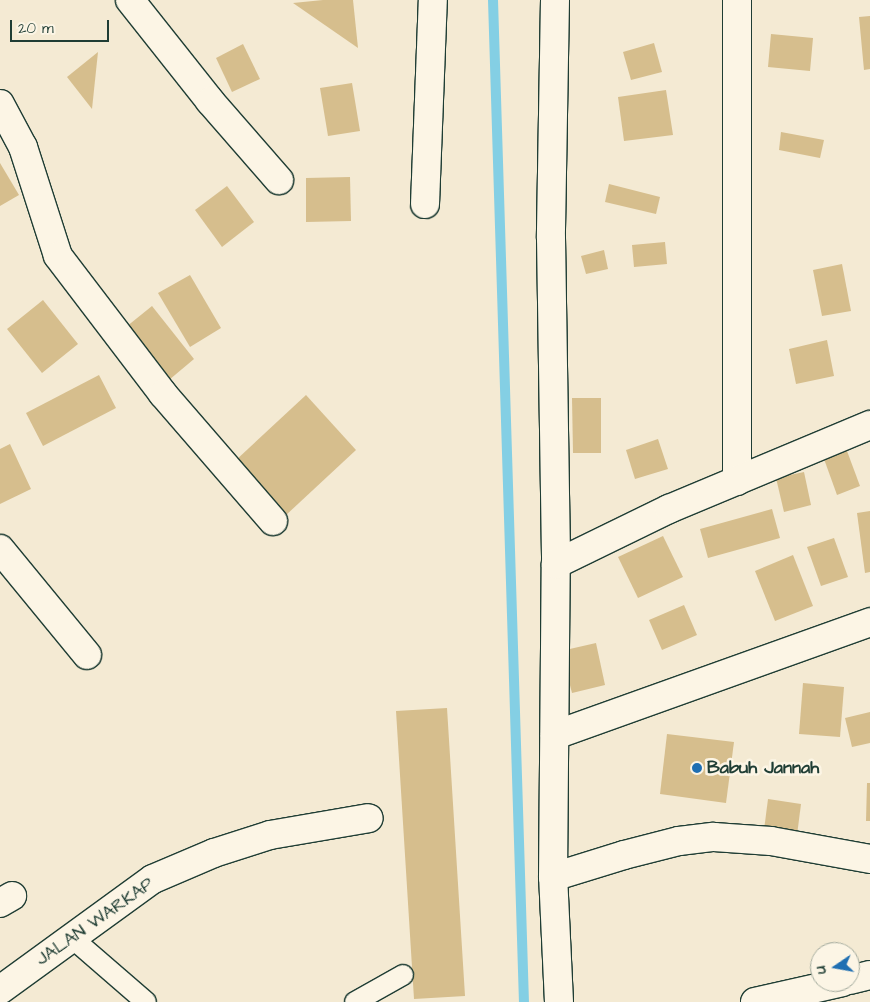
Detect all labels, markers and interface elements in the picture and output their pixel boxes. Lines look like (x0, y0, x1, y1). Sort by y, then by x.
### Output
scale bar (12, 10, 111, 42)
text: 20 m (18, 18, 54, 39)
place label: Babuh Jannah (707, 757, 819, 779)
marker: Babuh Jannah (691, 762, 703, 774)
street label: JALAN WARKAP (32, 873, 158, 971)
north arrow (810, 942, 860, 992)
text: U (811, 964, 832, 976)

